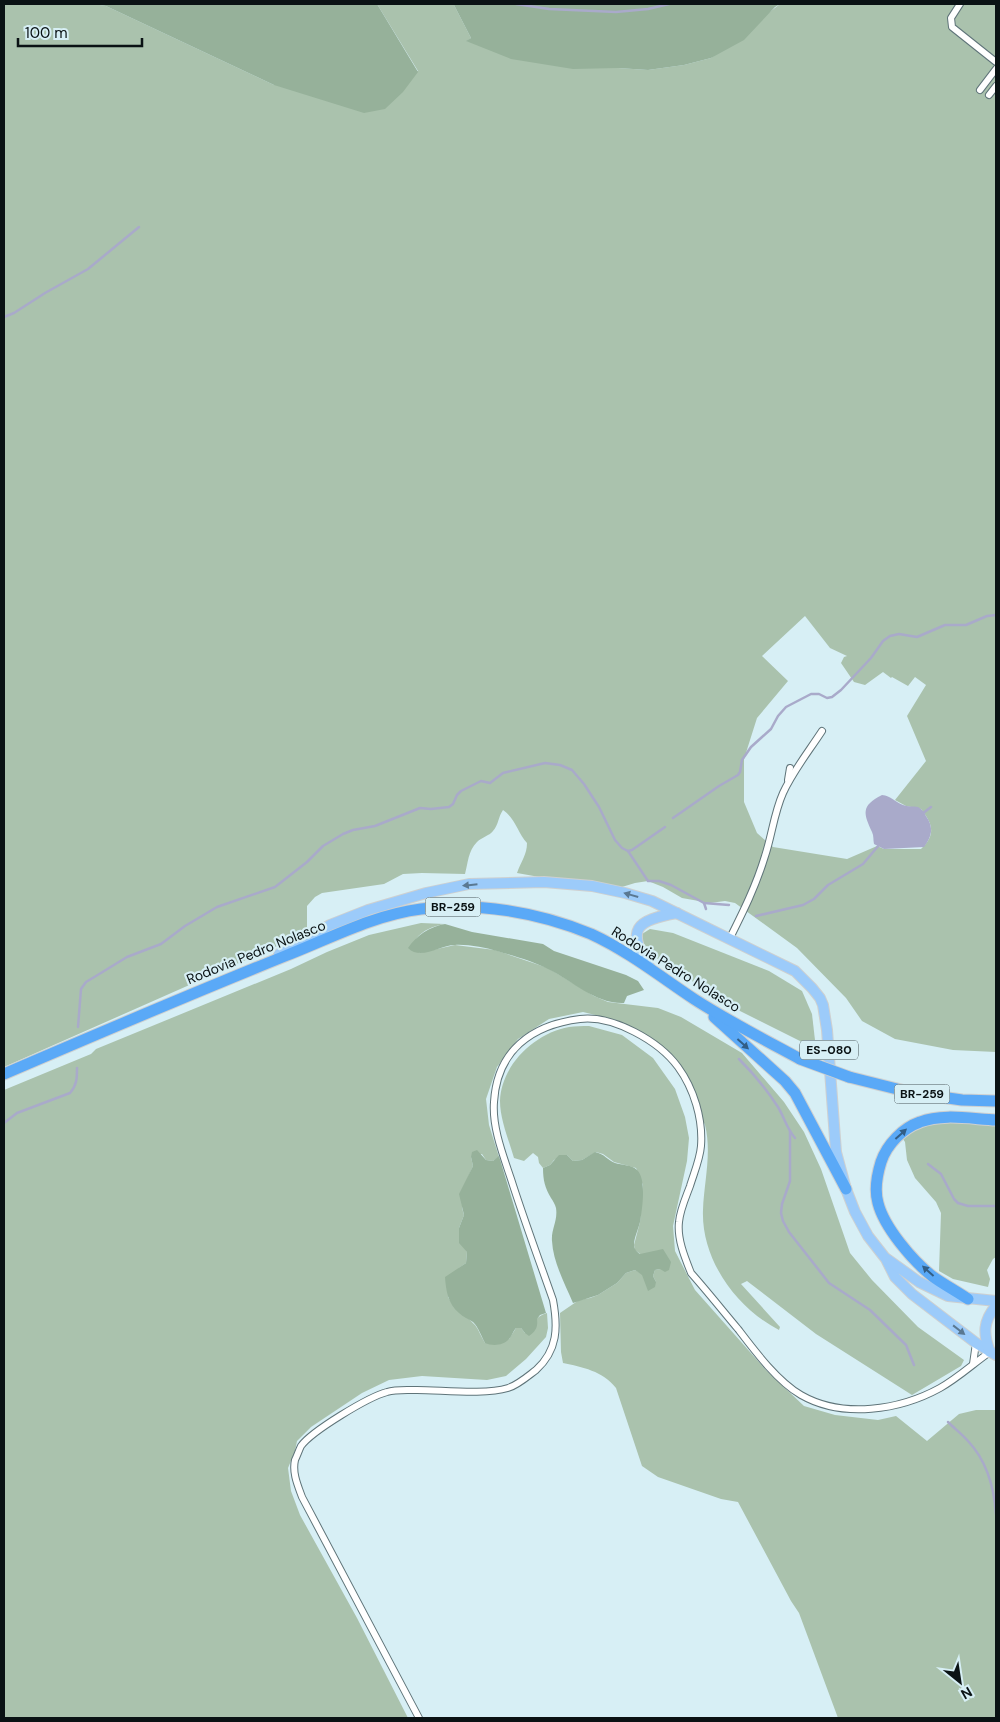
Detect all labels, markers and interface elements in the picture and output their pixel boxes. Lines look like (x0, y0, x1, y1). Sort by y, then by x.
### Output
scale bar (18, 15, 141, 47)
text: 100 m (25, 23, 68, 43)
one-way arrow (462, 881, 478, 889)
one-way arrow (624, 891, 639, 899)
road number: BR-259 (426, 898, 480, 916)
street label: Rodovia Pedro Nolasco (184, 916, 328, 988)
street label: Rodovia Pedro Nolasco (608, 922, 744, 1016)
one-way arrow (736, 1038, 748, 1050)
road number: ES-080 (800, 1040, 858, 1060)
road number: BR-259 (894, 1084, 950, 1104)
one-way arrow (895, 1128, 908, 1139)
one-way arrow (922, 1265, 934, 1277)
one-way arrow (952, 1325, 966, 1335)
north arrow (935, 1657, 985, 1707)
text: N (958, 1683, 975, 1704)

